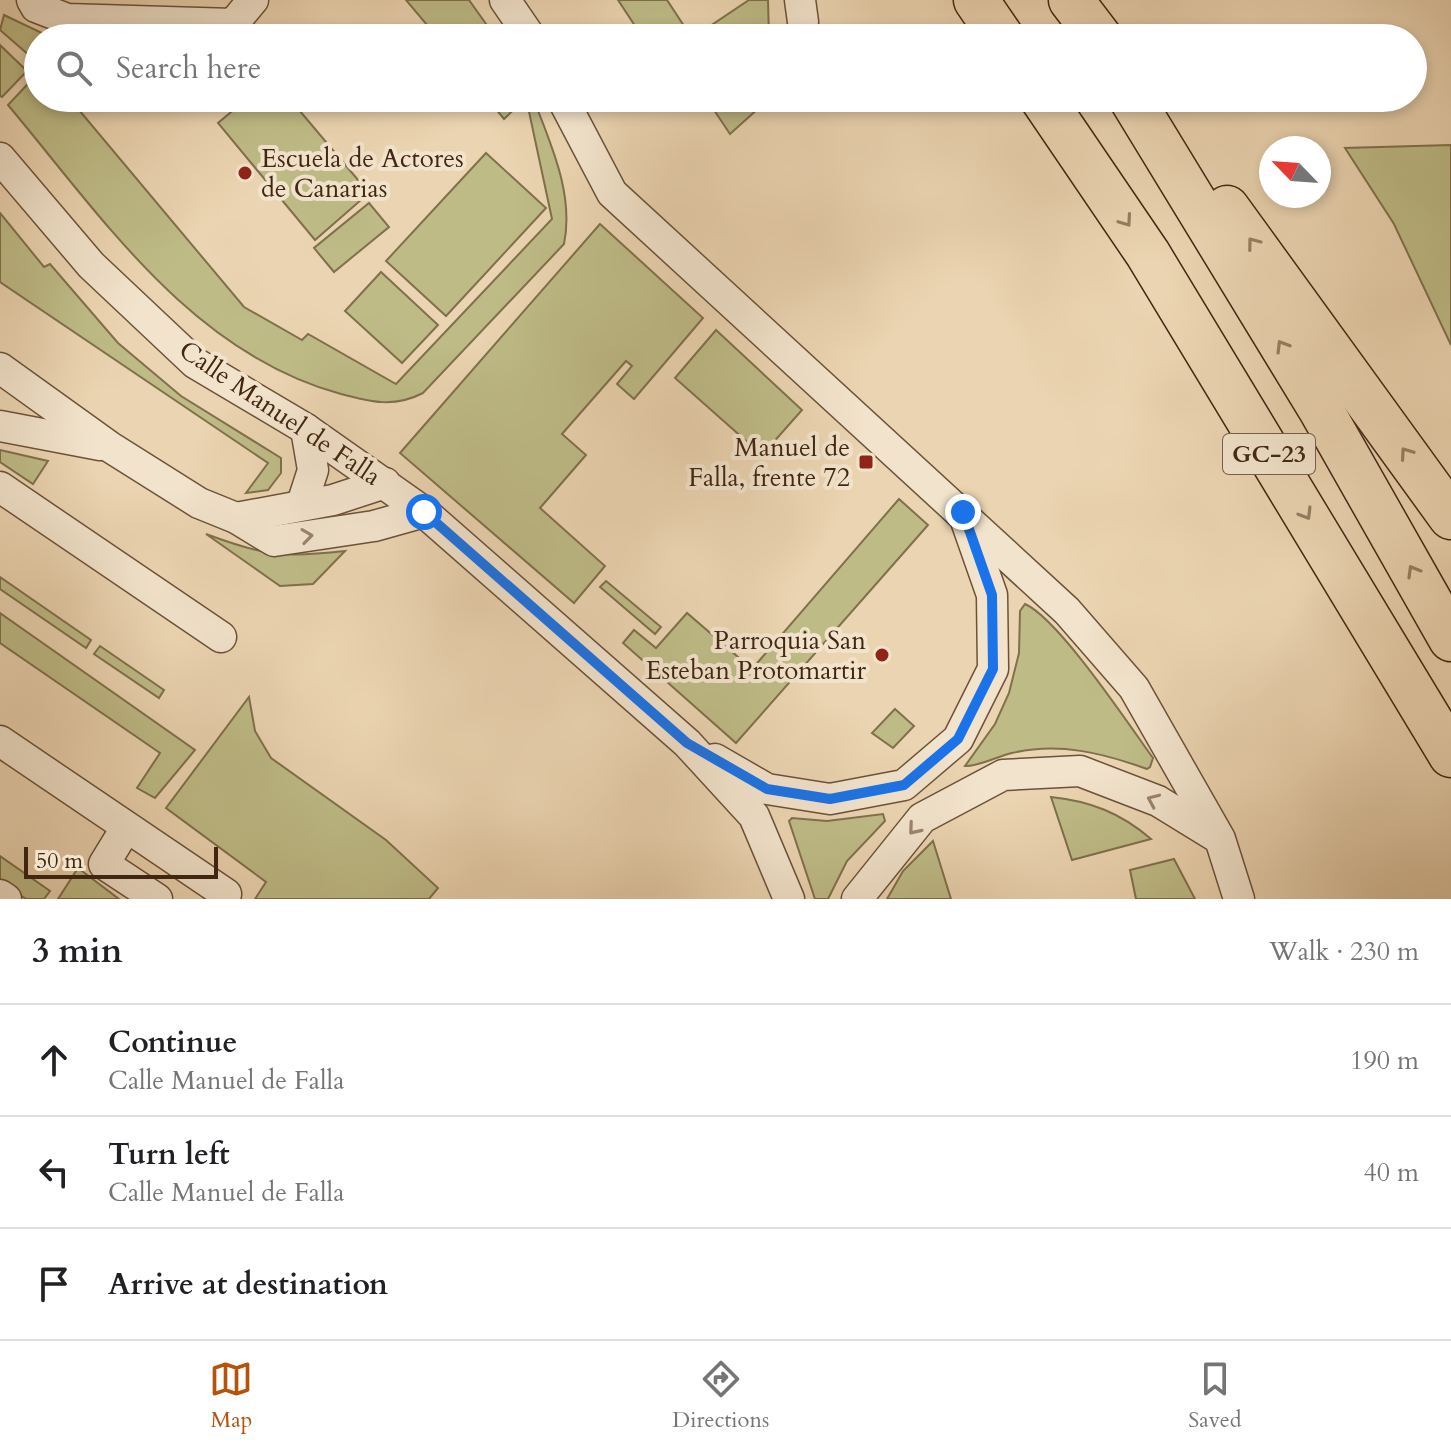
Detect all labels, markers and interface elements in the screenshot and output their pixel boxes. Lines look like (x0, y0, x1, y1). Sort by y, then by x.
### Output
search box (24, 24, 1427, 112)
icon: search (52, 46, 96, 90)
text: Search here (116, 48, 261, 89)
north arrow (1259, 136, 1331, 208)
place label: Escuela de Actores de Canarias (261, 141, 464, 206)
marker: Escuela de Actores de Canarias (236, 164, 254, 182)
one-way arrow (1116, 213, 1131, 227)
one-way arrow (1249, 237, 1263, 251)
street label: Calle Manuel de Falla (172, 332, 388, 494)
one-way arrow (1277, 340, 1292, 355)
place label: Manuel de Falla, frente 72 (688, 430, 850, 495)
road number: GC-23 (1223, 434, 1315, 474)
one-way arrow (1401, 448, 1416, 462)
marker: Manuel de Falla, frente 72 (857, 453, 875, 471)
route start (406, 494, 442, 530)
route end (945, 494, 981, 530)
one-way arrow (1296, 505, 1311, 520)
one-way arrow (300, 528, 314, 545)
one-way arrow (1407, 565, 1422, 579)
place label: Parroquia San Esteban Protomartir (645, 623, 867, 688)
marker: Parroquia San Esteban Protomartir (873, 646, 891, 664)
one-way arrow (1147, 793, 1161, 809)
one-way arrow (909, 819, 924, 834)
scale bar (24, 843, 218, 879)
text: 50 m (36, 846, 83, 876)
text: 3 min (32, 928, 123, 974)
text: Walk · 230 m (1269, 934, 1419, 969)
text: Continue (108, 1022, 237, 1063)
icon: ahead (32, 1038, 76, 1082)
text: 190 m (1350, 1043, 1419, 1078)
text: Calle Manuel de Falla (108, 1063, 344, 1098)
text: Turn left (108, 1134, 230, 1175)
icon: left (32, 1150, 76, 1194)
text: 40 m (1363, 1155, 1419, 1190)
text: Calle Manuel de Falla (108, 1175, 344, 1210)
icon: arrive (32, 1262, 76, 1306)
text: Arrive at destination (108, 1264, 388, 1305)
tab: Map (209, 1357, 253, 1435)
tab: Directions (672, 1357, 769, 1435)
tab: Saved (1188, 1357, 1242, 1435)

